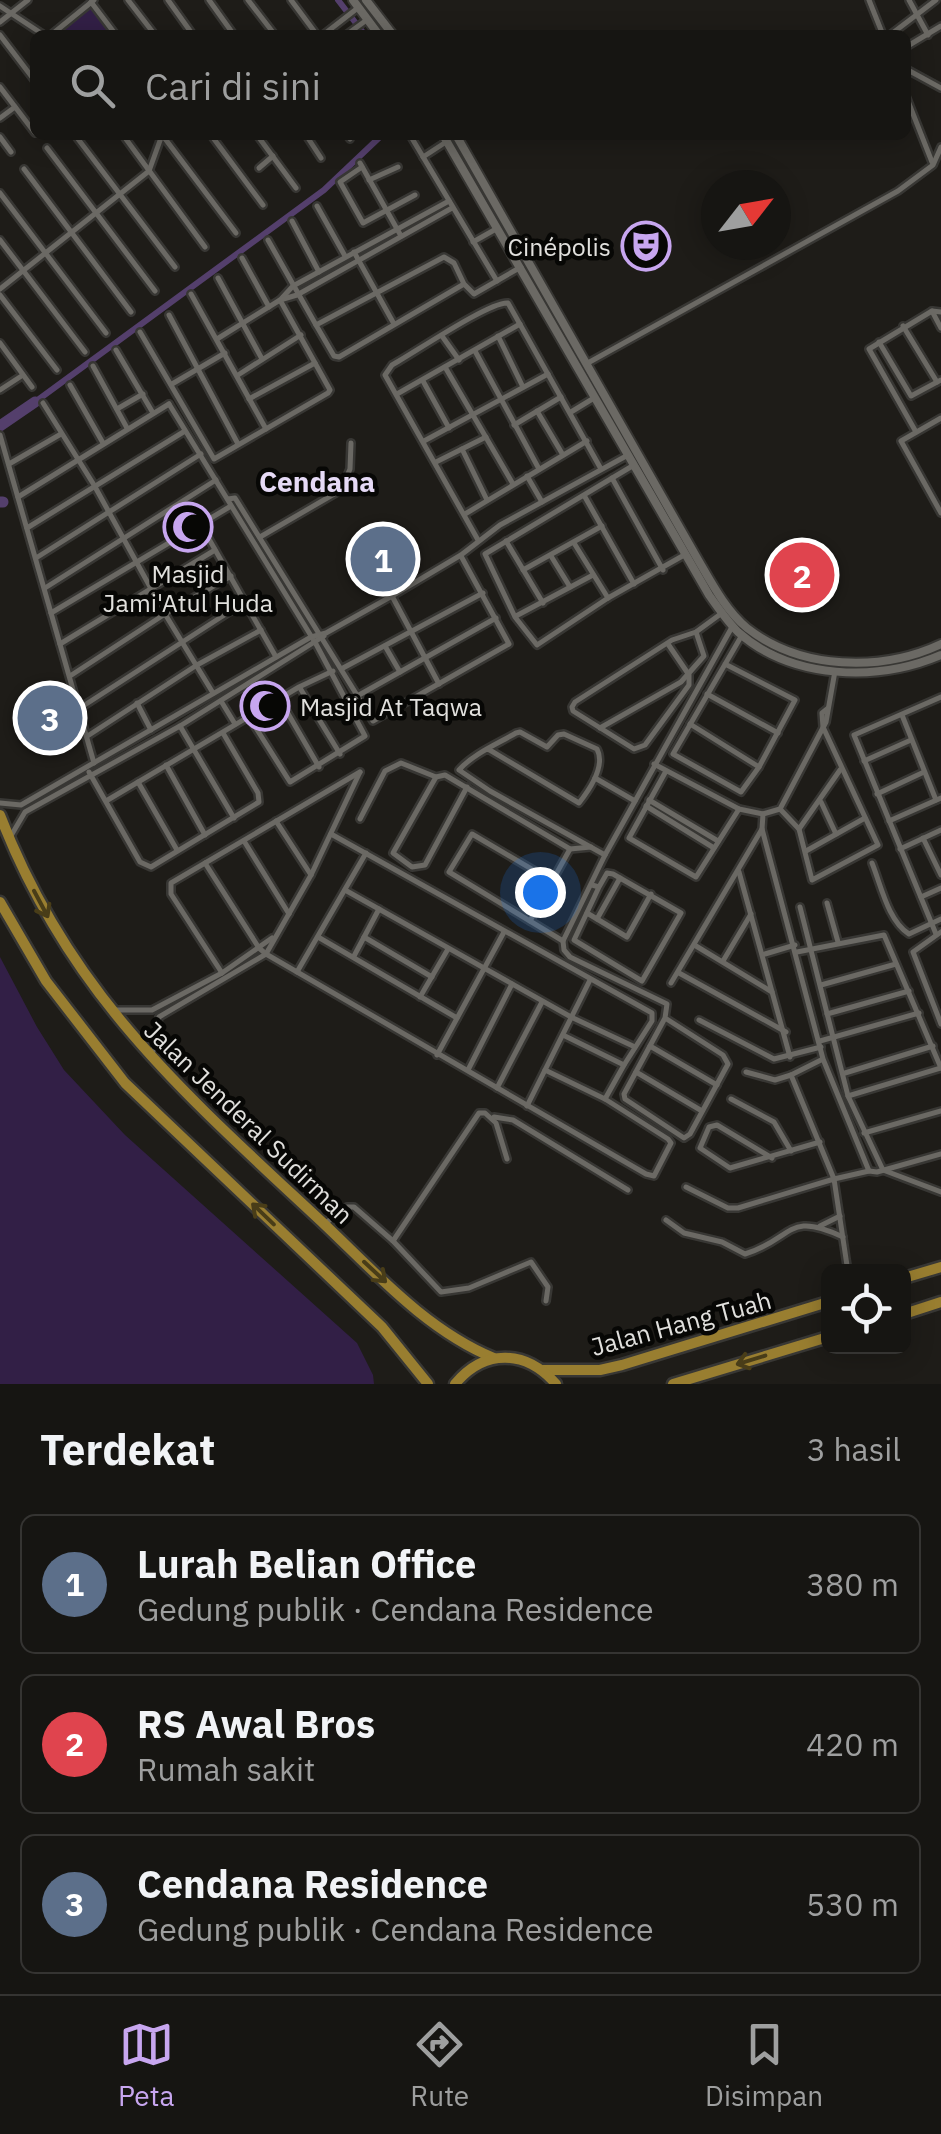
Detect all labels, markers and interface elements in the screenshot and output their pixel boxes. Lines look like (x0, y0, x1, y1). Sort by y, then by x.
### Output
search box (30, 30, 911, 140)
icon: search (65, 58, 120, 113)
text: Cari di sini (145, 61, 321, 110)
north arrow (701, 170, 791, 260)
theatre icon: Cinépolis (620, 220, 672, 272)
place label: Cinépolis (508, 230, 611, 263)
district label: Cendana (259, 463, 375, 500)
mosque icon: Masjid Jami'Atul Huda (162, 501, 214, 553)
pin: 1 (350, 522, 416, 596)
pin: 2 (770, 538, 834, 612)
place label: Masjid Jami'Atul Huda (103, 557, 273, 619)
pin: 3 (18, 680, 82, 756)
mosque icon: Masjid At Taqwa (239, 680, 291, 732)
place label: Masjid At Taqwa (300, 690, 482, 723)
your location (515, 867, 566, 918)
one-way arrow (32, 889, 51, 918)
street label: Jalan Jenderal Sudirman (137, 1013, 361, 1231)
one-way arrow (251, 1202, 275, 1226)
one-way arrow (363, 1260, 387, 1284)
map controls (821, 1264, 911, 1354)
button: locate (821, 1264, 911, 1354)
street label: Jalan Hang Tuah (587, 1283, 775, 1363)
one-way arrow (735, 1352, 767, 1370)
text: Terdekat (40, 1422, 215, 1477)
text: 3 hasil (807, 1428, 901, 1470)
text: Lurah Belian Office (137, 1539, 476, 1588)
text: 1 (65, 1563, 84, 1605)
text: 380 m (806, 1563, 899, 1605)
text: Gedung publik · Cendana Residence (137, 1588, 654, 1630)
text: RS Awal Bros (137, 1699, 375, 1748)
text: 2 (65, 1723, 84, 1765)
text: 420 m (806, 1723, 899, 1765)
text: Rumah sakit (137, 1748, 315, 1790)
text: Cendana Residence (137, 1859, 488, 1908)
text: 3 (65, 1883, 84, 1925)
text: 530 m (806, 1883, 899, 1925)
text: Gedung publik · Cendana Residence (137, 1908, 654, 1950)
tab: Peta (118, 2017, 174, 2114)
tab: Rute (410, 2017, 469, 2114)
tab: Disimpan (705, 2017, 823, 2114)

